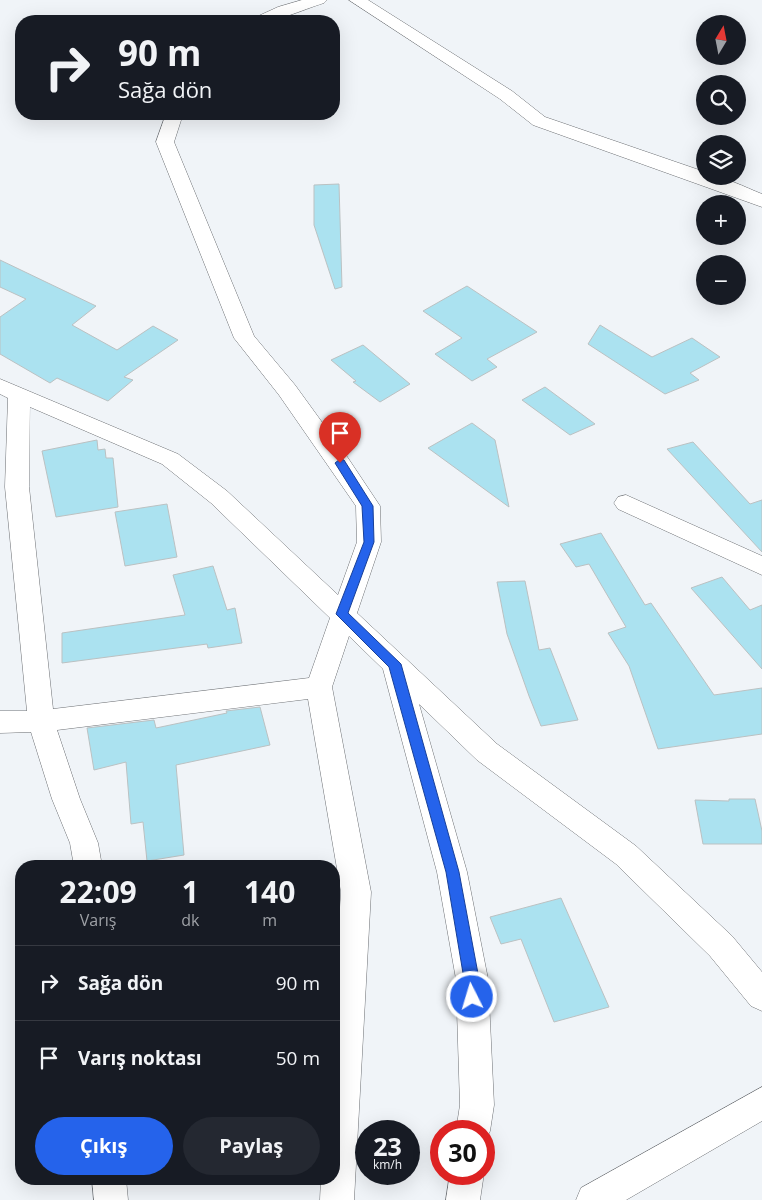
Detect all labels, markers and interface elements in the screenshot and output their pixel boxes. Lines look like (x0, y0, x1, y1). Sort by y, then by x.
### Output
north arrow (696, 15, 746, 65)
map controls (696, 15, 746, 305)
text: 90 m (118, 29, 201, 76)
icon: right (35, 35, 100, 100)
text: Sağa dön (118, 74, 212, 104)
button: search (696, 75, 746, 125)
button: layers (696, 135, 746, 185)
button: + (696, 195, 746, 245)
button: − (696, 255, 746, 305)
pin (319, 412, 361, 463)
icon: arrive (326, 419, 354, 447)
text: 22:09 (60, 871, 137, 912)
text: 1 (182, 871, 199, 912)
text: 140 (244, 871, 295, 912)
text: Varış (80, 909, 116, 931)
text: dk (181, 909, 199, 931)
text: m (262, 909, 277, 931)
icon: right (35, 969, 63, 997)
text: Sağa dön (78, 970, 163, 996)
text: 90 m (276, 970, 320, 996)
position arrow (445, 970, 497, 1022)
icon: arrive (35, 1044, 63, 1072)
text: Varış noktası (78, 1045, 202, 1071)
text: 50 m (276, 1045, 320, 1071)
button: Çıkış (35, 1117, 173, 1175)
button: Paylaş (183, 1117, 320, 1175)
speed limit sign: 30 (430, 1120, 495, 1185)
text: 23 (373, 1129, 402, 1163)
text: km/h (373, 1156, 402, 1173)

